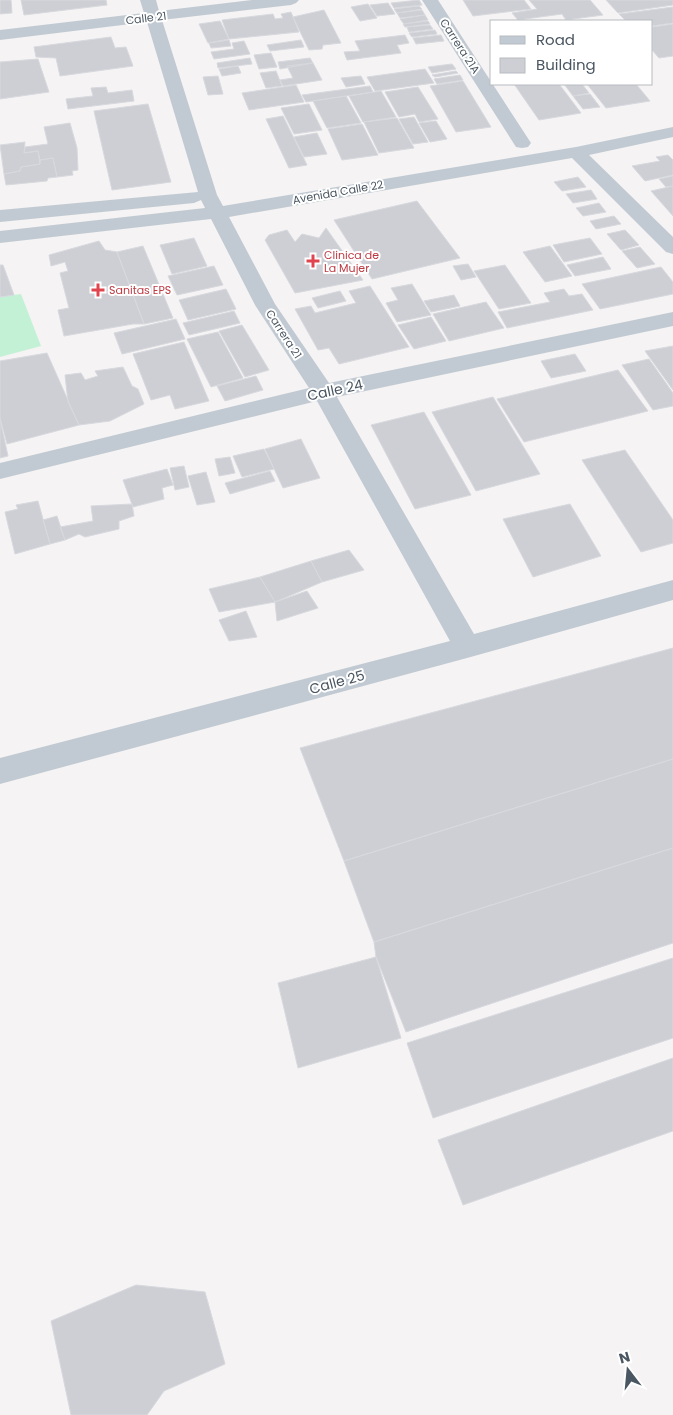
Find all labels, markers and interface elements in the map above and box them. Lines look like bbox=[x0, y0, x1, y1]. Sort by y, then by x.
street label: Calle 21 bbox=[125, 8, 167, 28]
street label: Carrera 21A bbox=[436, 15, 484, 77]
legend bbox=[490, 20, 653, 85]
text: Road bbox=[536, 29, 575, 50]
text: Building bbox=[536, 54, 596, 75]
street label: Avenida Calle 22 bbox=[291, 176, 385, 208]
place label: Clinica de La Mujer bbox=[324, 247, 379, 276]
marker: Clinica de La Mujer bbox=[306, 254, 320, 268]
place label: Sanitas EPS bbox=[109, 282, 171, 298]
marker: Sanitas EPS bbox=[91, 283, 105, 297]
street label: Carrera 21 bbox=[262, 306, 306, 362]
street label: Calle 24 bbox=[305, 374, 365, 406]
street label: Calle 25 bbox=[307, 665, 367, 699]
north arrow bbox=[603, 1345, 653, 1395]
text: N bbox=[617, 1346, 632, 1369]

